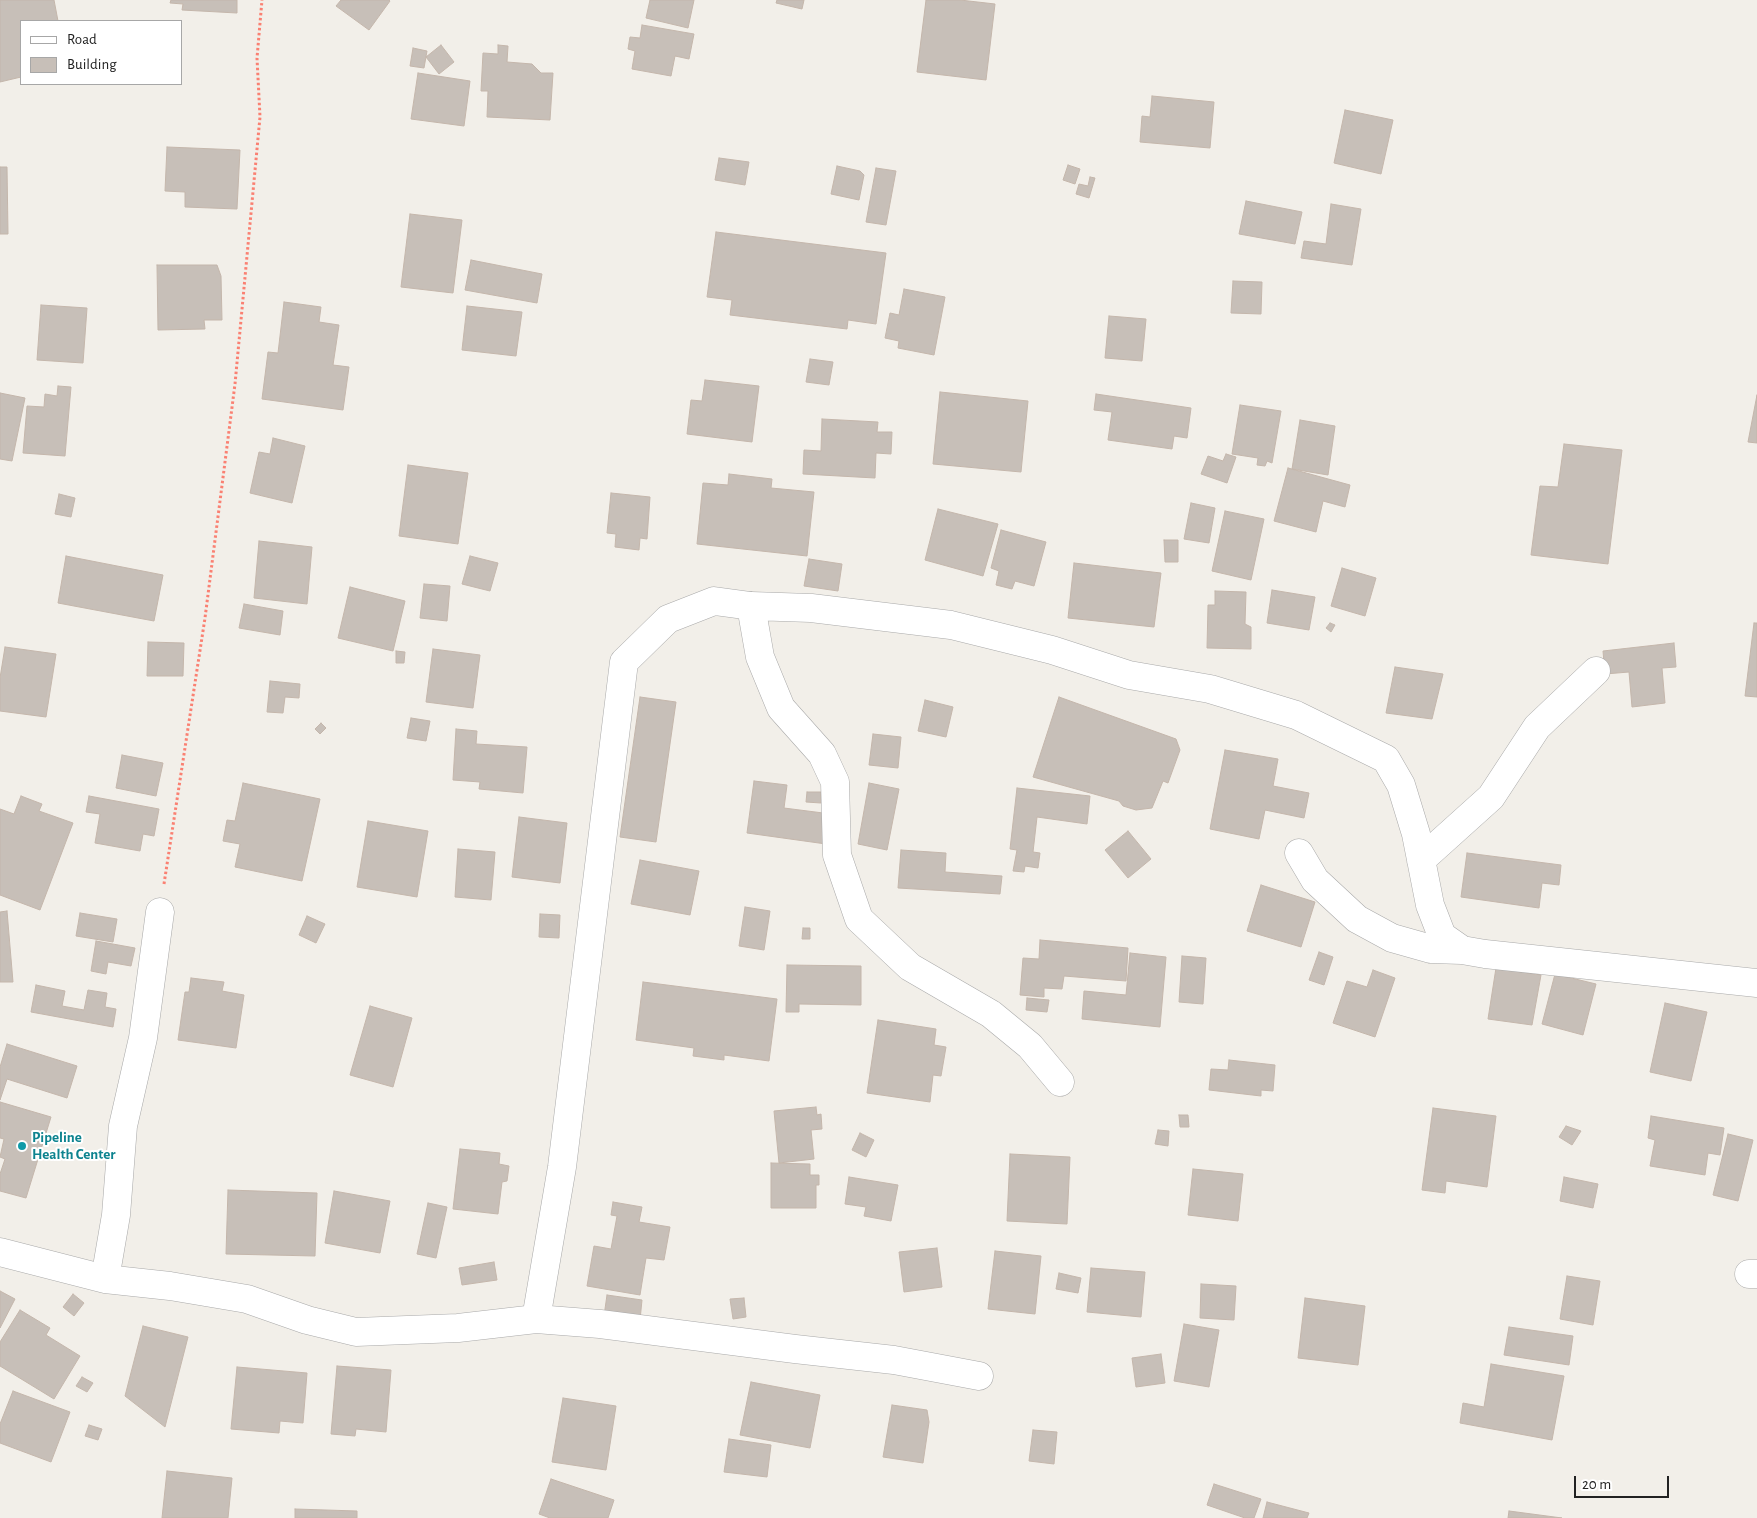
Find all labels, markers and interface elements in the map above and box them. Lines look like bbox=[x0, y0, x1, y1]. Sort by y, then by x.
legend bbox=[20, 20, 182, 85]
text: Road bbox=[67, 32, 97, 47]
text: Building bbox=[67, 57, 117, 72]
place label: Pipeline Health Center bbox=[32, 1128, 116, 1163]
marker: Pipeline Health Center bbox=[16, 1140, 28, 1152]
scale bar bbox=[1577, 1466, 1672, 1498]
text: 20 m bbox=[1582, 1477, 1611, 1492]

